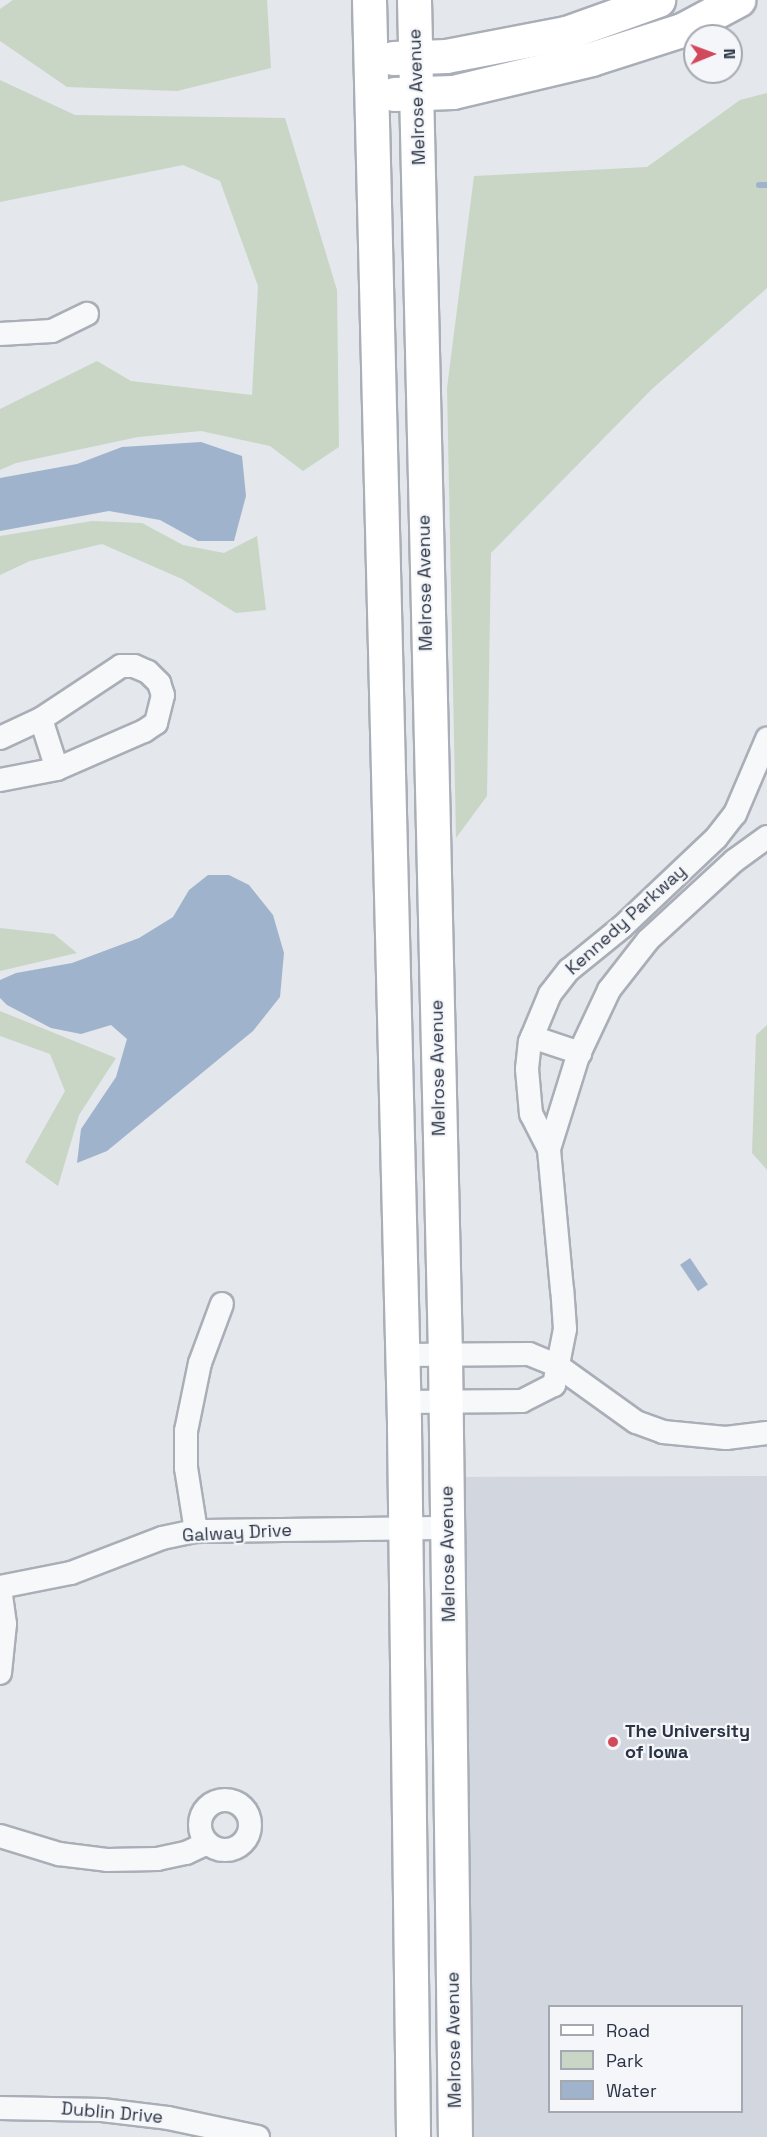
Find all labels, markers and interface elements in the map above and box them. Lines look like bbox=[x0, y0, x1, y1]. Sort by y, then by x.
north arrow bbox=[683, 24, 743, 84]
street label: Melrose Avenue bbox=[404, 28, 430, 166]
text: N bbox=[719, 48, 740, 59]
street label: Melrose Avenue bbox=[413, 515, 437, 651]
street label: Kennedy Parkway bbox=[562, 860, 690, 980]
street label: Melrose Avenue bbox=[426, 1000, 450, 1136]
street label: Melrose Avenue bbox=[436, 1486, 460, 1622]
street label: Galway Drive bbox=[182, 1519, 292, 1547]
place label: The University of Iowa bbox=[625, 1721, 750, 1764]
marker: The University of Iowa bbox=[606, 1735, 620, 1749]
street label: Melrose Avenue bbox=[442, 1972, 466, 2108]
legend bbox=[548, 2005, 743, 2113]
text: Road bbox=[606, 2019, 650, 2042]
text: Park bbox=[606, 2049, 643, 2072]
text: Water bbox=[606, 2079, 657, 2102]
street label: Dublin Drive bbox=[60, 2098, 164, 2128]

